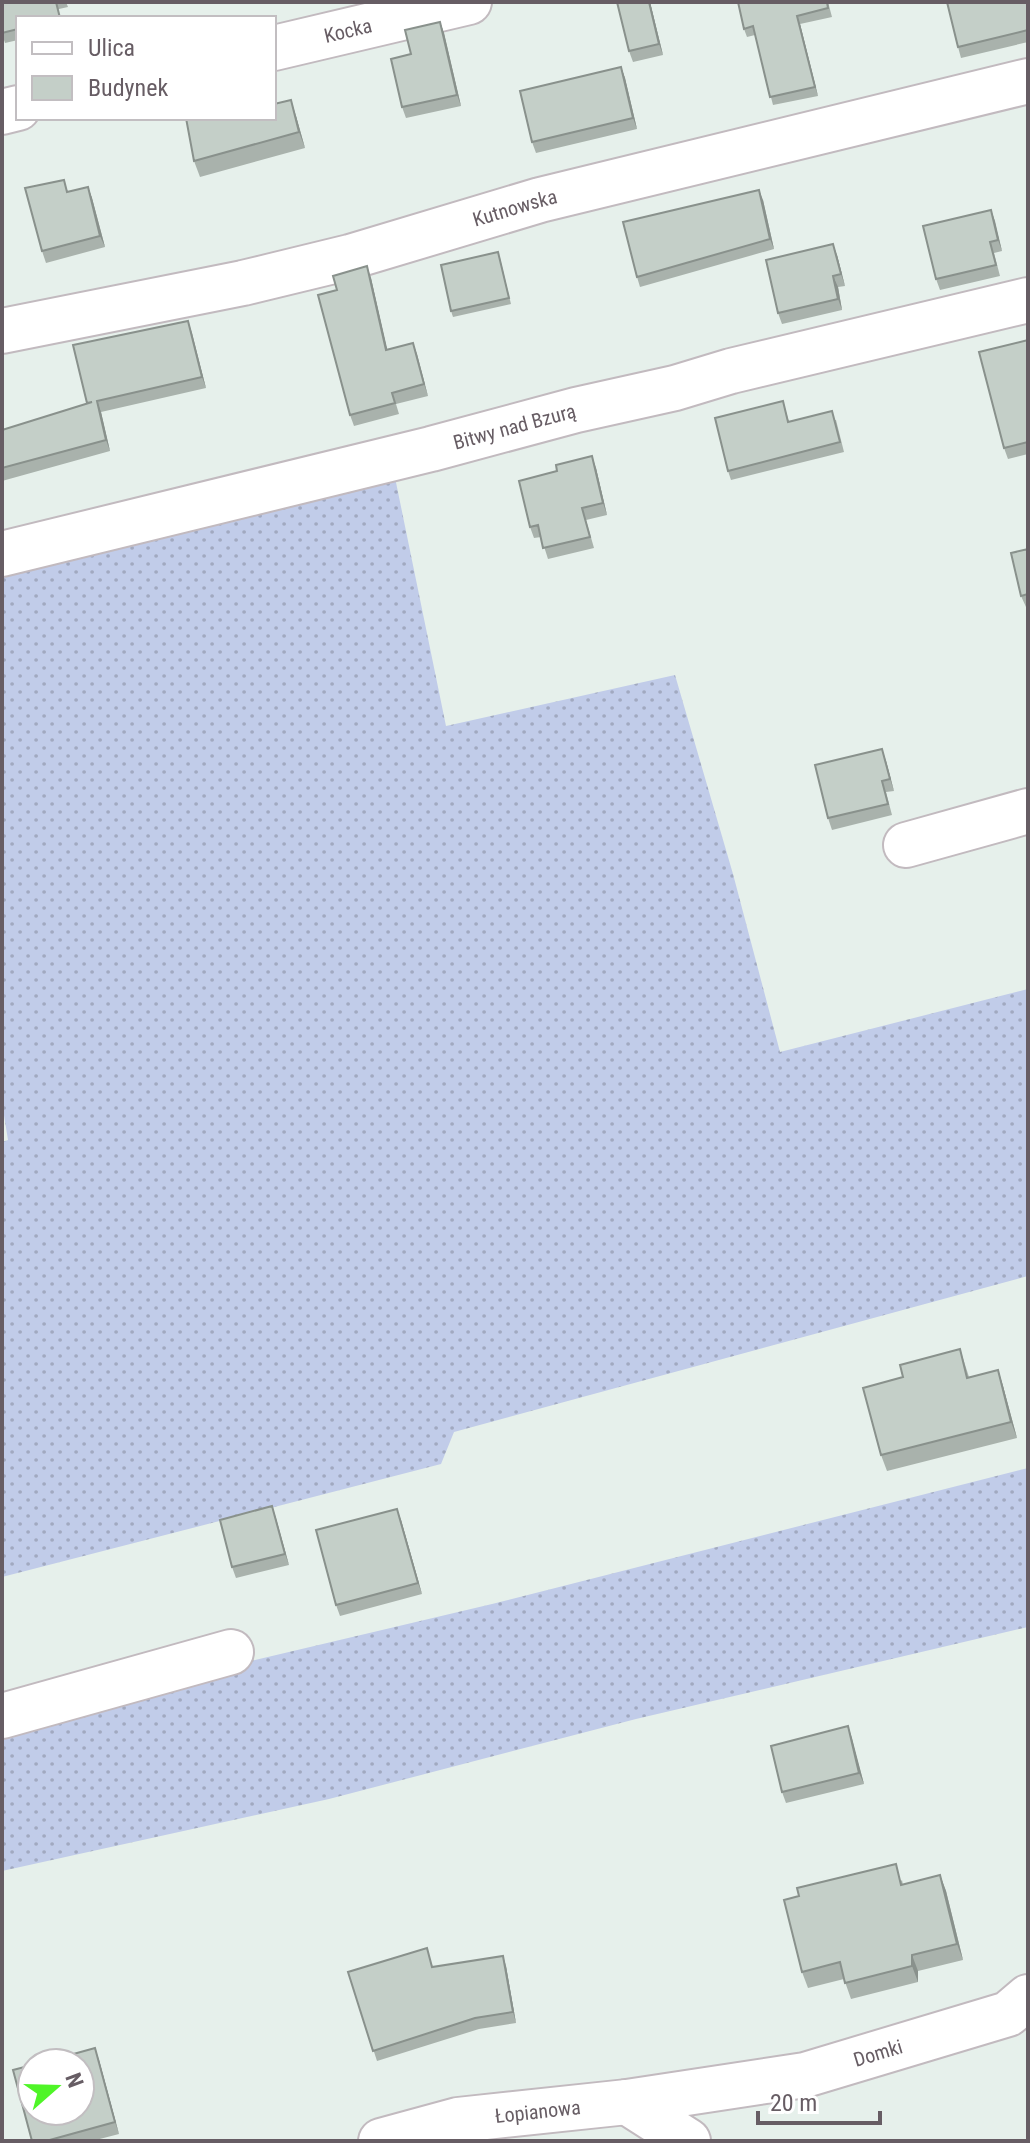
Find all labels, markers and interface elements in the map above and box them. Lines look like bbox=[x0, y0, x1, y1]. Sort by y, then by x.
street label: Kocka bbox=[322, 13, 374, 48]
legend bbox=[16, 16, 276, 120]
text: Ulica bbox=[88, 34, 135, 62]
text: Budynek bbox=[88, 74, 168, 102]
street label: Kutnowska bbox=[470, 184, 560, 231]
street label: Bitwy nad Bzurą bbox=[450, 399, 578, 455]
street label: Domki bbox=[851, 2034, 905, 2072]
north arrow bbox=[16, 2047, 96, 2127]
text: N bbox=[60, 2070, 88, 2091]
scale bar bbox=[758, 2075, 880, 2125]
text: 20 m bbox=[770, 2089, 817, 2117]
street label: Łopianowa bbox=[494, 2095, 582, 2128]

